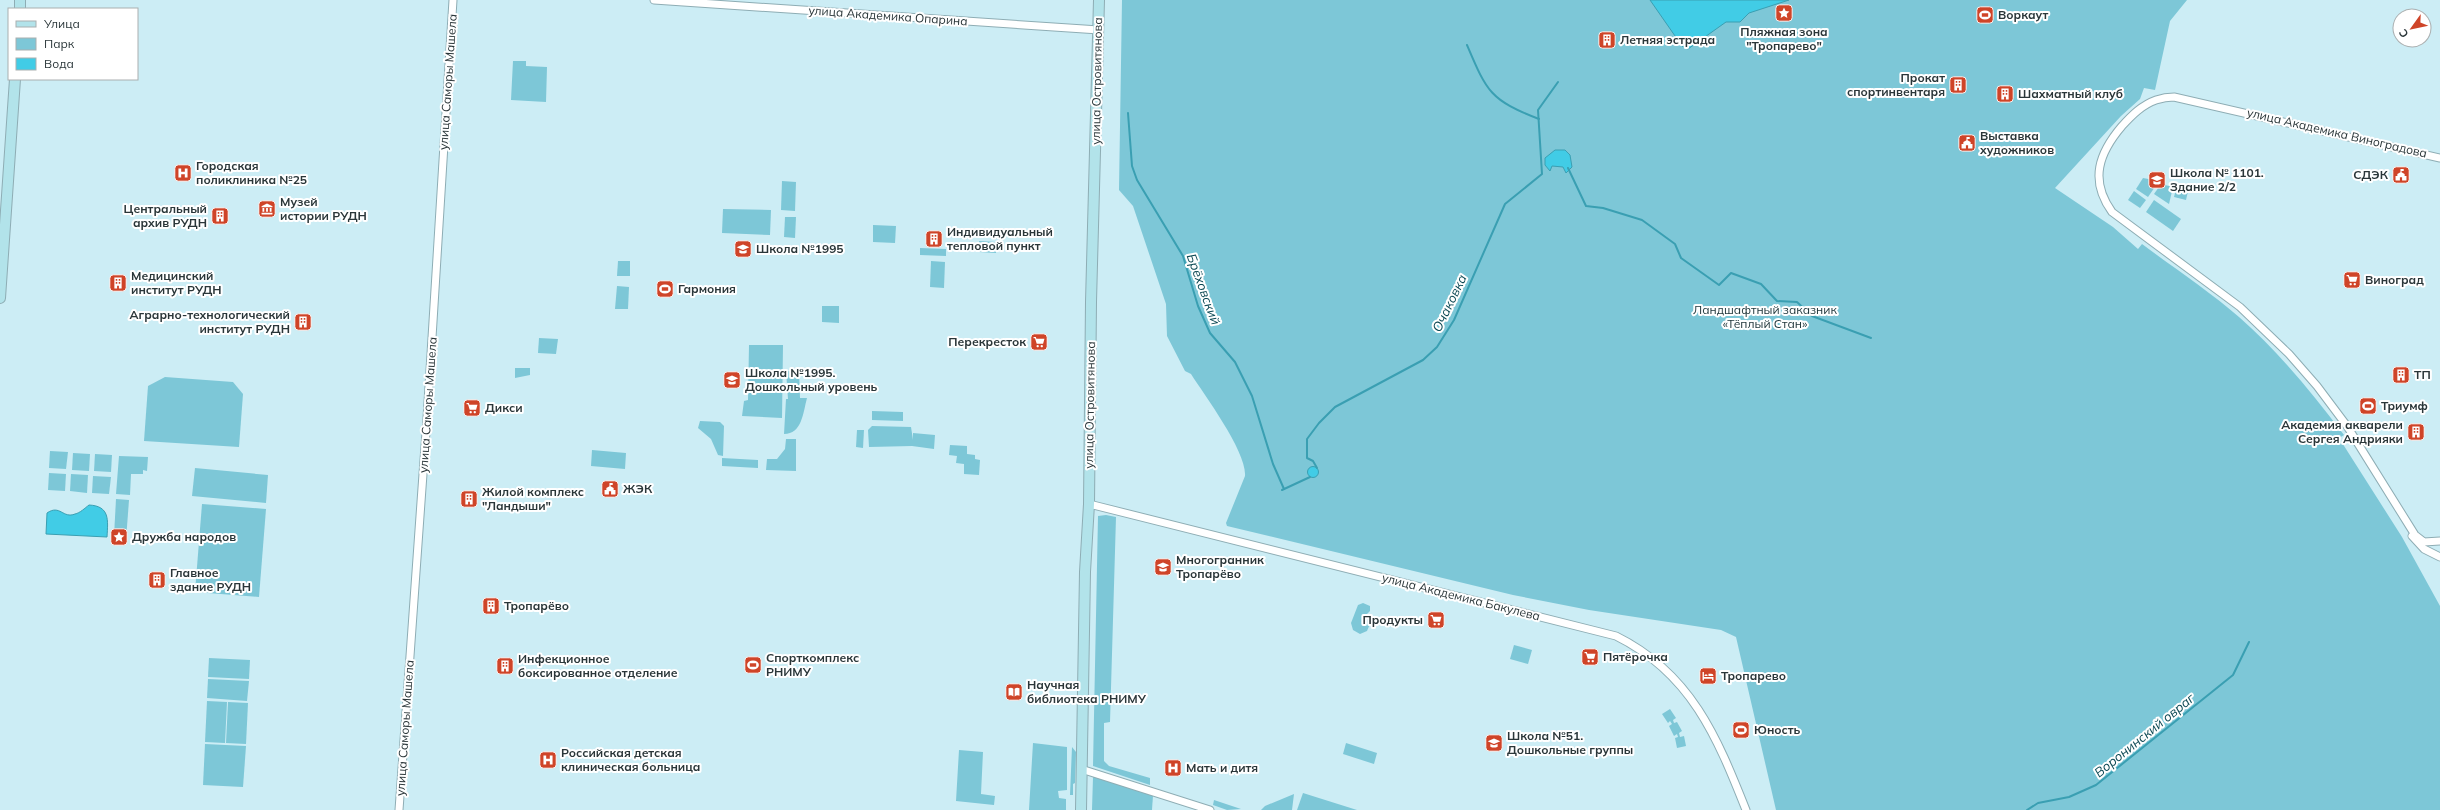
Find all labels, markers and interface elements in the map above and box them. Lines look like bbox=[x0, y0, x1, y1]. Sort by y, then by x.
street label: улица Академика Опарина bbox=[808, 2, 968, 29]
place icon: Пляжная зона "Тропарево" bbox=[1774, 3, 1794, 23]
sports icon: Воркаут bbox=[1975, 5, 1995, 25]
place label: Воркаут bbox=[1998, 7, 2048, 22]
legend bbox=[8, 8, 138, 80]
north arrow bbox=[2392, 8, 2432, 48]
street label: улица Саморы Машела bbox=[435, 13, 460, 151]
text: Улица bbox=[43, 16, 80, 31]
street label: улица Островитянова bbox=[1088, 17, 1105, 145]
place label: Пляжная зона "Тропарево" bbox=[1740, 24, 1828, 53]
text: С bbox=[2395, 26, 2412, 40]
building icon: Летняя эстрада bbox=[1597, 30, 1617, 50]
place label: Летняя эстрада bbox=[1620, 32, 1715, 47]
text: Парк bbox=[44, 36, 75, 51]
text: Вода bbox=[44, 56, 74, 71]
place label: Прокат спортинвентаря bbox=[1847, 70, 1945, 99]
building icon: Прокат спортинвентаря bbox=[1948, 75, 1968, 95]
building icon: Шахматный клуб bbox=[1995, 84, 2015, 104]
place label: Шахматный клуб bbox=[2018, 86, 2123, 101]
street label: улица Академика Виноградова bbox=[2246, 104, 2429, 161]
place label: Выставка художников bbox=[1979, 128, 2054, 157]
public building icon: Выставка художников bbox=[1957, 133, 1977, 153]
place label: Городская поликлиника №25 bbox=[196, 158, 307, 187]
hospital icon: Городская поликлиника №25 bbox=[173, 163, 193, 183]
place label: Школа № 1101. Здание 2/2 bbox=[2170, 165, 2264, 194]
public building icon: СДЭК bbox=[2391, 165, 2411, 185]
place label: СДЭК bbox=[2353, 167, 2389, 182]
school or university icon: Школа № 1101. Здание 2/2 bbox=[2147, 170, 2167, 190]
place label: Музей истории РУДН bbox=[280, 194, 367, 223]
museum icon: Музей истории РУДН bbox=[257, 199, 277, 219]
place label: Центральный архив РУДН bbox=[124, 201, 207, 230]
building icon: Центральный архив РУДН bbox=[210, 206, 230, 226]
place label: Индивидуальный тепловой пункт bbox=[947, 224, 1053, 253]
building icon: Индивидуальный тепловой пункт bbox=[924, 229, 944, 249]
school or university icon: Школа №1995 bbox=[733, 239, 753, 259]
place label: Школа №1995 bbox=[756, 241, 844, 256]
water label: Брёховский bbox=[1184, 251, 1224, 327]
place label: Медицинский институт РУДН bbox=[131, 268, 222, 297]
supermarket icon: Виноград bbox=[2342, 270, 2362, 290]
water label: Очаковка bbox=[1428, 272, 1470, 334]
place label: Виноград bbox=[2365, 272, 2424, 287]
building icon: Медицинский институт РУДН bbox=[108, 273, 128, 293]
sports icon: Гармония bbox=[655, 279, 675, 299]
place label: Гармония bbox=[678, 281, 736, 296]
park label: Ландшафтный заказник «Тёплый Стан» bbox=[1693, 302, 1837, 331]
place label: Аграрно-технологический институт РУДН bbox=[130, 307, 290, 336]
building icon: Аграрно-технологический институт РУДН bbox=[293, 312, 313, 332]
supermarket icon: Перекресток bbox=[1029, 332, 1049, 352]
place label: Перекресток bbox=[948, 334, 1026, 349]
street label: улица Саморы Машела bbox=[415, 336, 440, 474]
street label: улица Островитянова bbox=[1081, 341, 1098, 469]
place label: Школа №1995. Дошкольный уровень bbox=[745, 365, 878, 394]
building icon: ТП bbox=[2391, 365, 2411, 385]
place label: ТП bbox=[2414, 367, 2431, 382]
school or university icon: Школа №1995. Дошкольный уровень bbox=[722, 370, 742, 390]
sports icon: Триумф bbox=[2358, 396, 2378, 416]
supermarket icon: Дикси bbox=[462, 398, 482, 418]
place label: Триумф bbox=[2381, 398, 2428, 413]
place label: Дикси bbox=[485, 400, 523, 415]
place label: Академия акварели Сергея Андрияки bbox=[2281, 417, 2403, 446]
building icon: Академия акварели Сергея Андрияки bbox=[2406, 422, 2426, 442]
public building icon: ЖЭК bbox=[600, 479, 620, 499]
place label: ЖЭК bbox=[623, 481, 653, 496]
place label: Жилой комплекс "Ландыши" bbox=[482, 484, 584, 513]
building icon: Жилой комплекс "Ландыши" bbox=[459, 489, 479, 509]
place icon: Дружба народов bbox=[109, 527, 129, 547]
place label: Дружба народов bbox=[132, 529, 236, 544]
place label: Многогранник Тропарёво bbox=[1176, 552, 1264, 581]
school or university icon: Многогранник Тропарёво bbox=[1153, 557, 1173, 577]
place label: Главное здание РУДН bbox=[170, 565, 251, 594]
building icon: Главное здание РУДН bbox=[147, 570, 167, 590]
street label: улица Академика Бакулева bbox=[1380, 570, 1542, 623]
building icon: Тропарёво bbox=[481, 596, 501, 616]
place label: Тропарёво bbox=[504, 598, 569, 613]
supermarket icon: Продукты bbox=[1426, 610, 1446, 630]
place label: Продукты bbox=[1362, 612, 1423, 627]
supermarket icon: Пятёрочка bbox=[1580, 647, 1600, 667]
place label: Пятёрочка bbox=[1603, 649, 1668, 664]
place label: Спорткомплекс РНИМУ bbox=[766, 650, 859, 679]
place label: Инфекционное боксированное отделение bbox=[518, 651, 678, 680]
sports icon: Спорткомплекс РНИМУ bbox=[743, 655, 763, 675]
building icon: Инфекционное боксированное отделение bbox=[495, 656, 515, 676]
street label: улица Саморы Машела bbox=[392, 659, 417, 797]
hotel icon: Тропарево bbox=[1698, 666, 1718, 686]
place label: Тропарево bbox=[1721, 668, 1786, 683]
place label: Научная библиотека РНИМУ bbox=[1027, 677, 1147, 706]
library icon: Научная библиотека РНИМУ bbox=[1004, 682, 1024, 702]
water label: Воронинский овраг bbox=[2091, 689, 2198, 780]
sports icon: Юность bbox=[1731, 720, 1751, 740]
place label: Юность bbox=[1754, 722, 1801, 737]
place label: Школа №51. Дошкольные группы bbox=[1507, 728, 1633, 757]
school or university icon: Школа №51. Дошкольные группы bbox=[1484, 733, 1504, 753]
place label: Российская детская клиническая больница bbox=[561, 745, 700, 774]
hospital icon: Российская детская клиническая больница bbox=[538, 750, 558, 770]
hospital icon: Мать и дитя bbox=[1163, 758, 1183, 778]
place label: Мать и дитя bbox=[1186, 760, 1258, 775]

